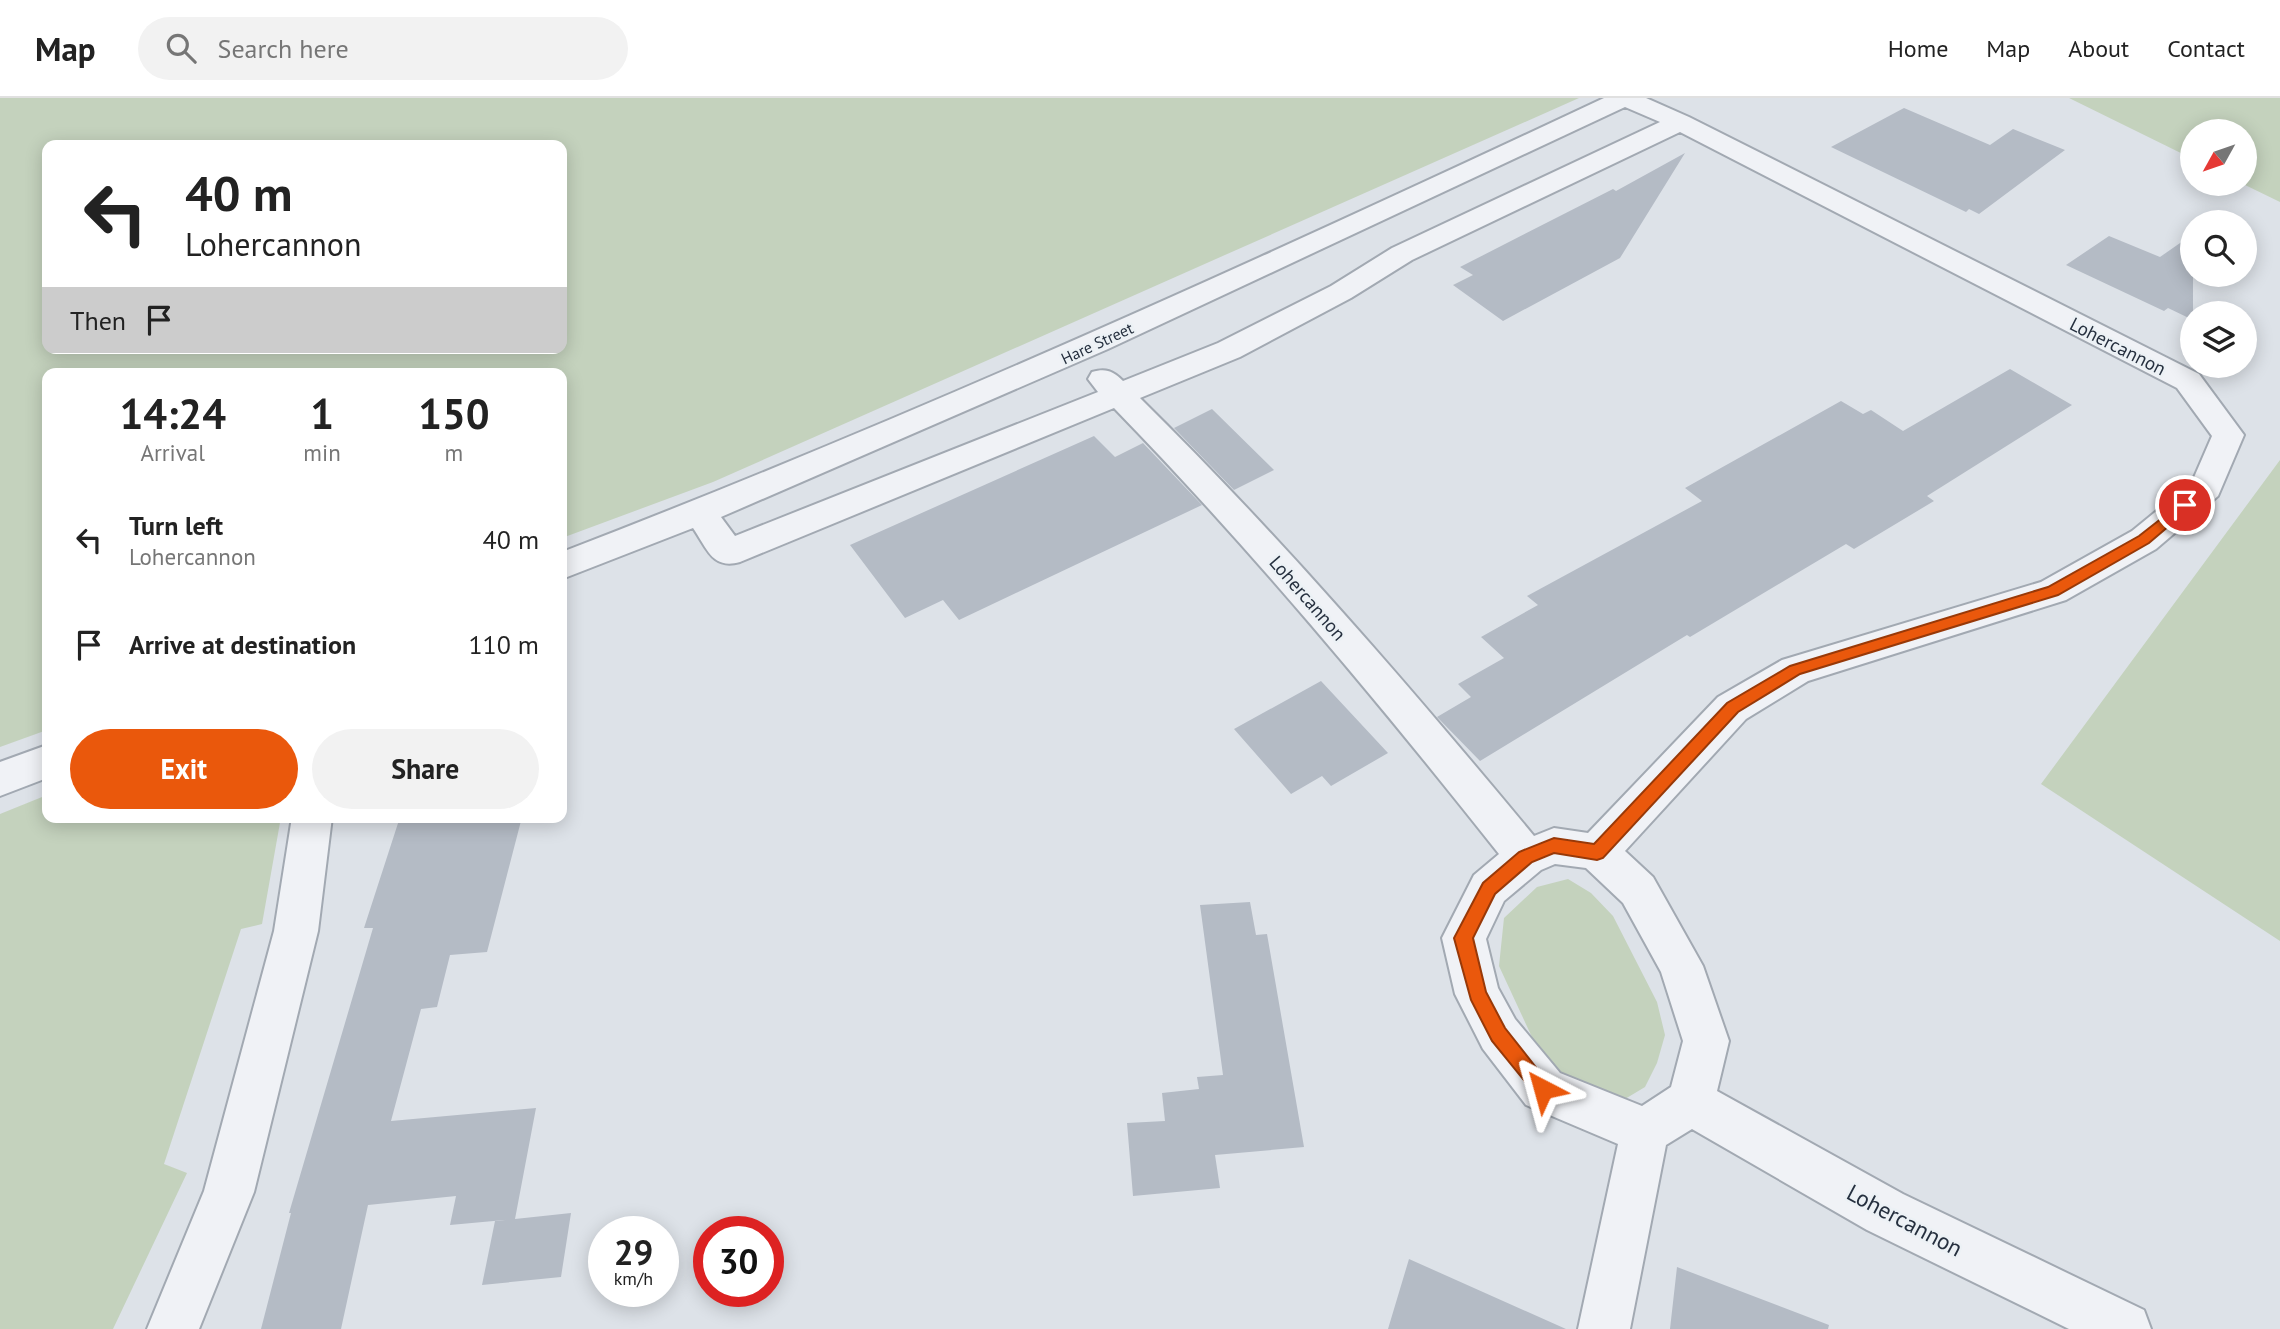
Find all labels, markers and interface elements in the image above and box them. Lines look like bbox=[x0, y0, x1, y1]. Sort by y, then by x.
search box bbox=[138, 17, 628, 80]
text: Map bbox=[35, 27, 96, 70]
icon: search bbox=[162, 29, 200, 67]
text: Search here bbox=[218, 32, 349, 65]
text: Home bbox=[1888, 33, 1948, 64]
text: Map bbox=[1986, 33, 2030, 64]
text: About bbox=[2068, 33, 2129, 64]
text: Contact bbox=[2167, 33, 2245, 64]
north arrow bbox=[2180, 119, 2258, 196]
map controls bbox=[2180, 119, 2257, 378]
text: 40 m bbox=[185, 161, 292, 225]
icon: left bbox=[70, 168, 161, 259]
button: search bbox=[2180, 210, 2257, 287]
text: Lohercannon bbox=[185, 223, 361, 265]
icon: arrive bbox=[140, 301, 178, 339]
button: layers bbox=[2180, 301, 2257, 378]
text: Then bbox=[70, 304, 126, 337]
street label: Lohercannon bbox=[2066, 312, 2170, 380]
street label: Hare Street bbox=[1058, 317, 1137, 368]
text: 14:24 bbox=[119, 386, 226, 441]
text: 1 bbox=[310, 386, 334, 441]
text: 150 bbox=[418, 386, 490, 441]
text: Arrival bbox=[140, 438, 205, 467]
text: min bbox=[303, 438, 341, 467]
text: m bbox=[445, 438, 463, 467]
pin bbox=[2155, 475, 2215, 535]
icon: arrive bbox=[2166, 486, 2204, 524]
text: Turn left bbox=[129, 509, 223, 542]
icon: left bbox=[70, 521, 108, 559]
text: 40 m bbox=[483, 523, 539, 556]
text: Lohercannon bbox=[129, 542, 256, 571]
street label: Lohercannon bbox=[1265, 551, 1351, 645]
icon: arrive bbox=[70, 626, 108, 664]
text: Arrive at destination bbox=[129, 628, 356, 661]
text: 110 m bbox=[468, 628, 539, 661]
button: Exit bbox=[70, 729, 298, 809]
button: Share bbox=[312, 729, 539, 809]
position arrow bbox=[1506, 1052, 1580, 1126]
street label: Lohercannon bbox=[1842, 1177, 1968, 1263]
speed limit sign: 30 bbox=[693, 1216, 784, 1307]
text: 29 bbox=[614, 1229, 653, 1275]
text: km/h bbox=[614, 1267, 653, 1290]

